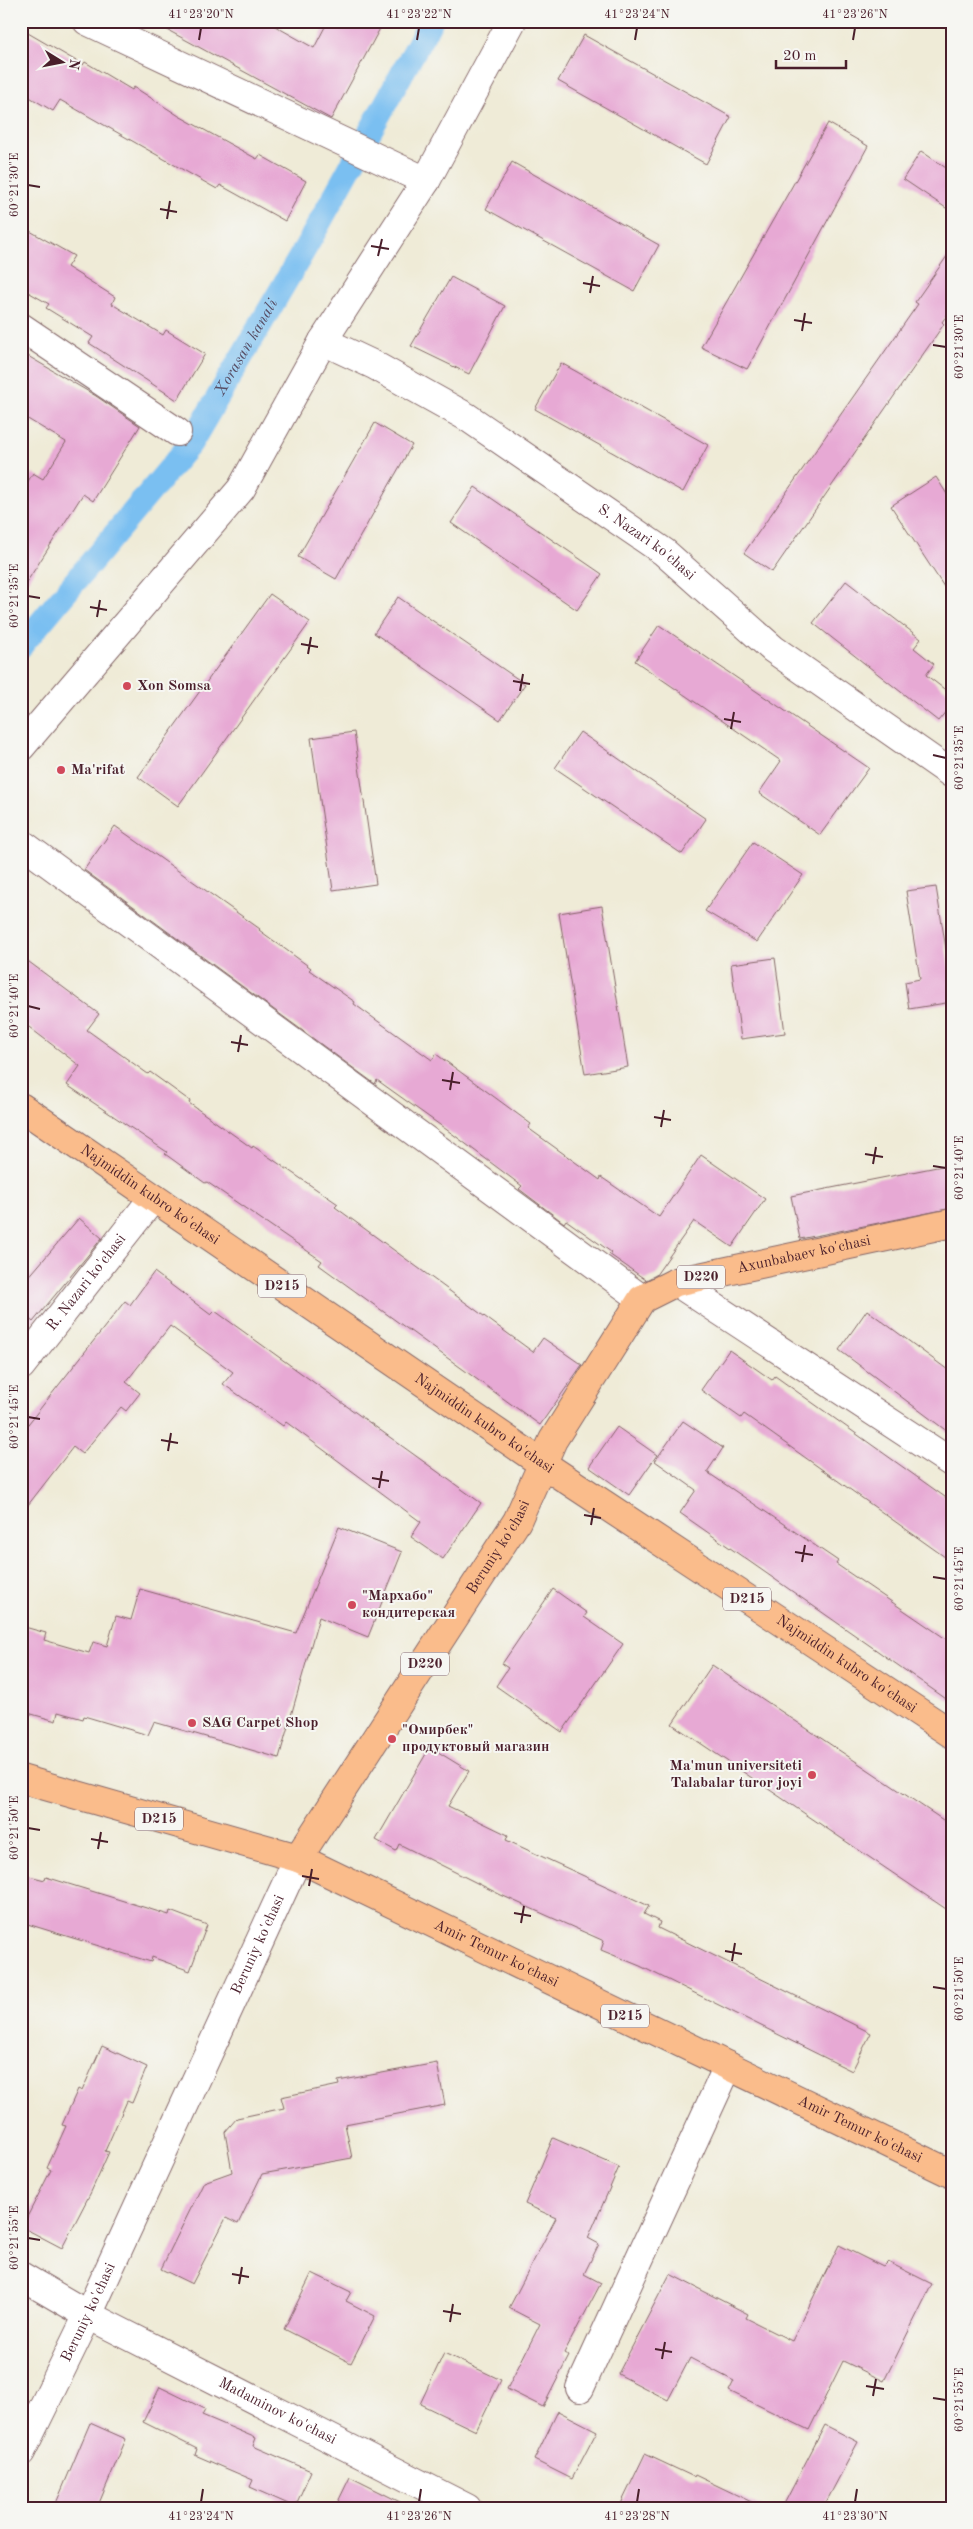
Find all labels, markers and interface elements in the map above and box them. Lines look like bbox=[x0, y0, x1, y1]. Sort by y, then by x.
text: 41°23'20"N bbox=[168, 9, 234, 21]
text: 41°23'22"N bbox=[386, 9, 452, 21]
text: 41°23'24"N bbox=[604, 9, 670, 21]
text: 41°23'26"N bbox=[822, 9, 888, 21]
north arrow bbox=[38, 38, 88, 88]
scale bar bbox=[776, 38, 846, 70]
text: 20 m bbox=[783, 49, 817, 64]
text: N bbox=[66, 58, 82, 71]
text: 60°21'30"E bbox=[9, 153, 21, 217]
water label: Xorasan kanali bbox=[212, 296, 282, 399]
text: 60°21'30"E bbox=[954, 315, 966, 379]
street label: S. Nazari ko'chasi bbox=[595, 502, 698, 583]
text: 60°21'35"E bbox=[8, 564, 21, 628]
place label: Xon Somsa bbox=[137, 679, 211, 694]
marker: Xon Somsa bbox=[121, 680, 133, 692]
text: 60°21'35"E bbox=[953, 726, 966, 790]
place label: Ma'rifat bbox=[71, 763, 125, 778]
marker: Ma'rifat bbox=[55, 764, 67, 776]
text: 60°21'40"E bbox=[9, 974, 21, 1038]
text: 60°21'40"E bbox=[954, 1136, 966, 1200]
street label: Najmiddin kubro ko'chasi bbox=[78, 1142, 222, 1248]
street label: R. Nazari ko'chasi bbox=[44, 1232, 129, 1334]
street label: Axunbabaev ko'chasi bbox=[736, 1233, 872, 1276]
road number: D220 bbox=[677, 1266, 725, 1288]
road number: D215 bbox=[258, 1274, 306, 1298]
street label: Najmiddin kubro ko'chasi bbox=[412, 1371, 556, 1476]
text: 60°21'45"E bbox=[8, 1385, 21, 1449]
street label: Beruniy ko'chasi bbox=[464, 1498, 533, 1597]
text: 60°21'45"E bbox=[953, 1547, 966, 1611]
road number: D215 bbox=[723, 1588, 771, 1610]
place label: "Мархабо" кондитерская bbox=[362, 1589, 455, 1621]
marker: "Мархабо" кондитерская bbox=[346, 1599, 358, 1611]
street label: Najmiddin kubro ko'chasi bbox=[774, 1613, 919, 1716]
road number: D220 bbox=[401, 1652, 449, 1676]
place label: SAG Carpet Shop bbox=[202, 1716, 318, 1731]
marker: SAG Carpet Shop bbox=[186, 1717, 198, 1729]
place label: "Омирбек" продуктовый магазин bbox=[402, 1723, 550, 1755]
marker: "Омирбек" продуктовый магазин bbox=[386, 1733, 398, 1745]
place label: Ma'mun universiteti Talabalar turor joyi bbox=[670, 1759, 802, 1791]
marker: Ma'mun universiteti Talabalar turor joyi bbox=[806, 1769, 818, 1781]
text: 60°21'50"E bbox=[8, 1796, 21, 1860]
road number: D215 bbox=[135, 1808, 183, 1830]
street label: Beruniy ko'chasi bbox=[229, 1893, 287, 1997]
street label: Amir Temur ko'chasi bbox=[431, 1917, 561, 1990]
text: 60°21'50"E bbox=[953, 1957, 966, 2021]
road number: D215 bbox=[601, 2004, 649, 2028]
street label: Amir Temur ko'chasi bbox=[795, 2093, 924, 2166]
text: 60°21'55"E bbox=[8, 2206, 21, 2270]
street label: Beruniy ko'chasi bbox=[59, 2261, 118, 2364]
text: 60°21'55"E bbox=[953, 2368, 966, 2432]
street label: Madaminov ko'chasi bbox=[216, 2375, 339, 2448]
text: 41°23'24"N bbox=[168, 2511, 234, 2523]
text: 41°23'26"N bbox=[386, 2511, 452, 2523]
text: 41°23'28"N bbox=[604, 2511, 670, 2523]
text: 41°23'30"N bbox=[822, 2511, 888, 2523]

